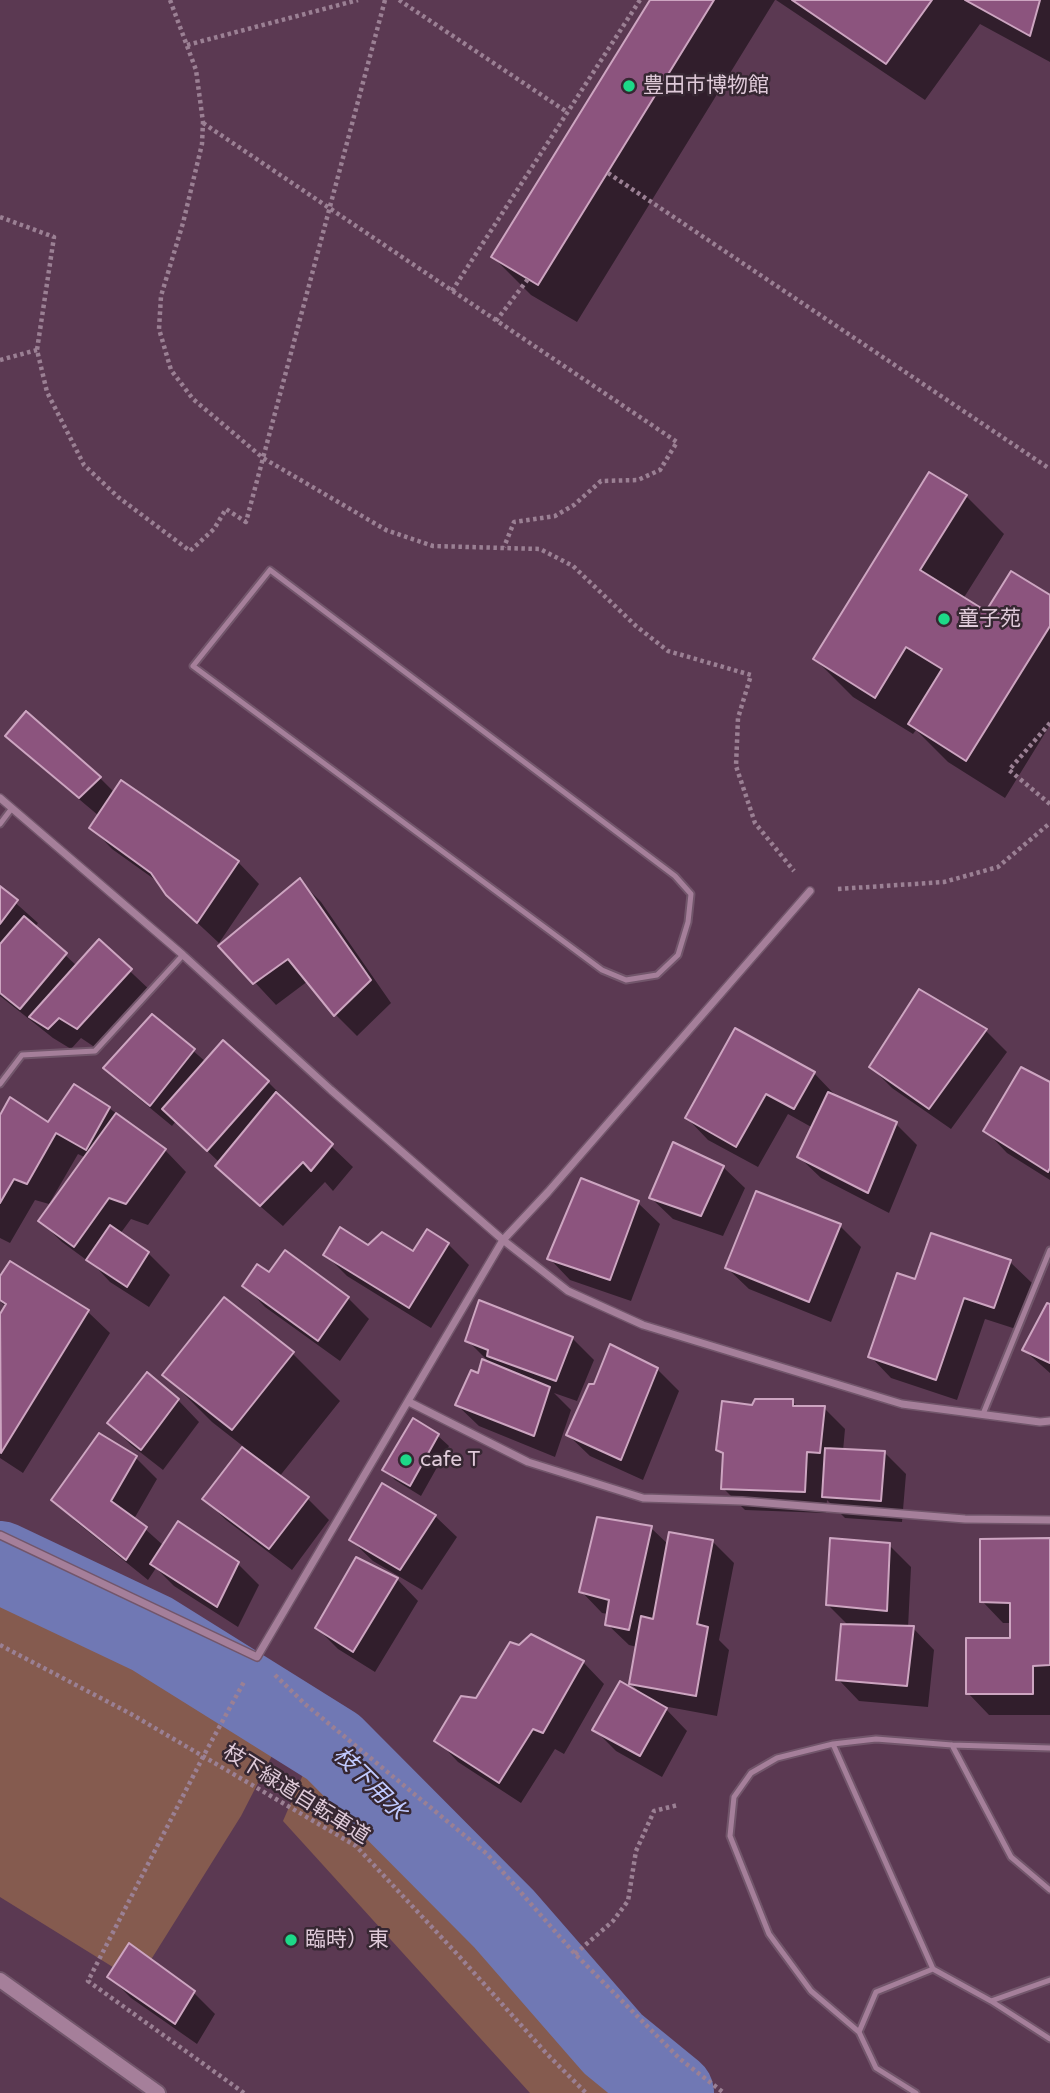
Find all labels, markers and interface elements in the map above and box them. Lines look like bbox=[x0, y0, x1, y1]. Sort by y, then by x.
place label: 豊田市博物館 bbox=[643, 73, 769, 99]
marker: 豊田市博物館 bbox=[621, 78, 637, 94]
place label: 童子苑 bbox=[958, 606, 1021, 632]
marker: 童子苑 bbox=[936, 611, 952, 627]
place label: cafe T bbox=[420, 1447, 480, 1473]
marker: cafe T bbox=[398, 1452, 414, 1468]
street label: 枝下緑道自転車道 bbox=[218, 1740, 374, 1850]
water label: 枝下用水 bbox=[327, 1742, 411, 1826]
place label: 臨時）東 bbox=[305, 1927, 389, 1953]
marker: 臨時）東 bbox=[283, 1932, 299, 1948]

